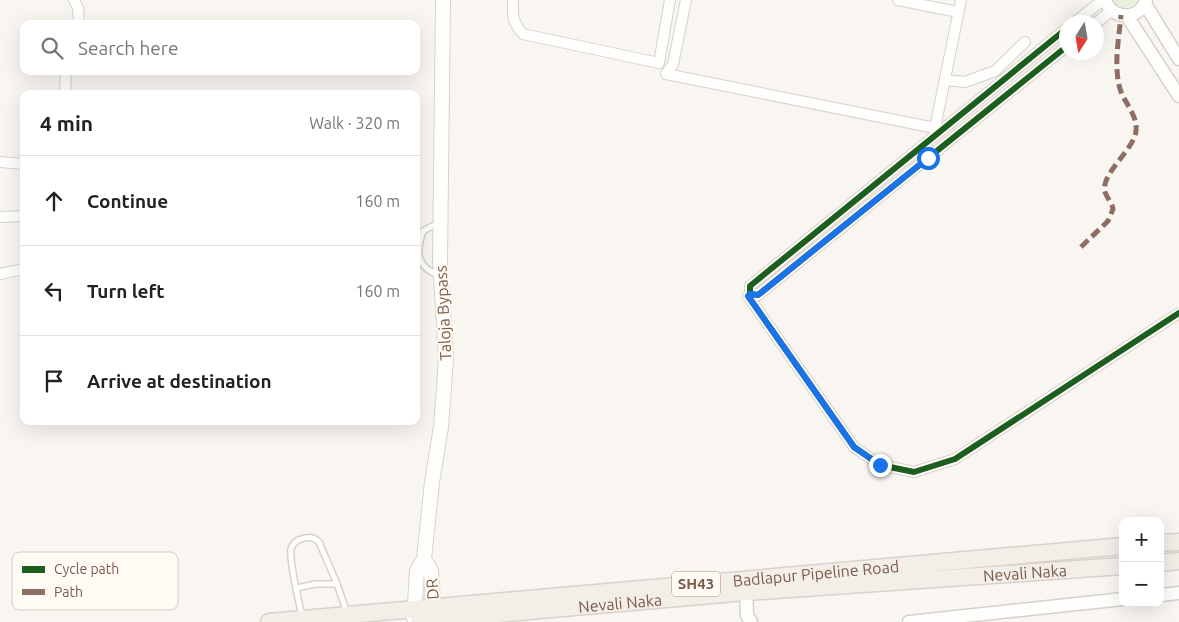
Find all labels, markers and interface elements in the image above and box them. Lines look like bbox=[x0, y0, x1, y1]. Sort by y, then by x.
north arrow bbox=[1059, 15, 1104, 60]
search box bbox=[20, 20, 420, 75]
icon: search bbox=[38, 34, 66, 62]
text: Search here bbox=[78, 37, 178, 59]
text: 4 min bbox=[40, 111, 93, 135]
text: Walk · 320 m bbox=[309, 114, 400, 132]
route start bbox=[917, 147, 940, 170]
icon: ahead bbox=[40, 187, 68, 215]
text: Continue bbox=[87, 190, 168, 212]
text: 160 m bbox=[355, 192, 400, 210]
street label: Taloja Bypass bbox=[432, 265, 454, 361]
icon: left bbox=[40, 277, 68, 305]
text: Turn left bbox=[87, 280, 165, 302]
text: 160 m bbox=[355, 282, 400, 300]
icon: arrive bbox=[40, 367, 68, 395]
text: Arrive at destination bbox=[87, 370, 272, 392]
route end bbox=[869, 454, 892, 477]
map controls bbox=[1119, 517, 1164, 607]
button: + bbox=[1119, 517, 1164, 562]
legend bbox=[12, 552, 178, 610]
street label: Badlapur Pipeline Road bbox=[732, 557, 900, 590]
text: Cycle path bbox=[54, 561, 119, 577]
street label: Nevali Naka bbox=[982, 561, 1068, 585]
button: − bbox=[1119, 562, 1164, 607]
road number: SH43 bbox=[672, 572, 720, 596]
street label: DR bbox=[422, 578, 442, 600]
text: Path bbox=[54, 584, 83, 600]
street label: Nevali Naka bbox=[577, 590, 663, 616]

